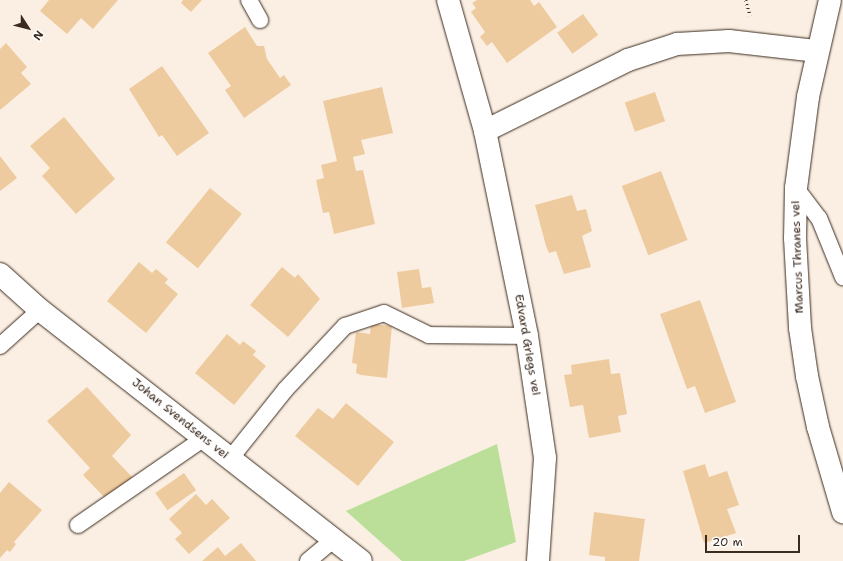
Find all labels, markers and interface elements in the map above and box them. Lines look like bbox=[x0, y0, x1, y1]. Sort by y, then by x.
north arrow bbox=[8, 8, 48, 48]
text: N bbox=[29, 27, 47, 43]
street label: Marcus Thranes vei bbox=[789, 200, 807, 314]
street label: Edvard Griegs vei bbox=[511, 293, 543, 397]
street label: Johan Svendsens vei bbox=[129, 375, 231, 463]
scale bar bbox=[707, 527, 802, 553]
text: 20 m bbox=[712, 534, 743, 550]

